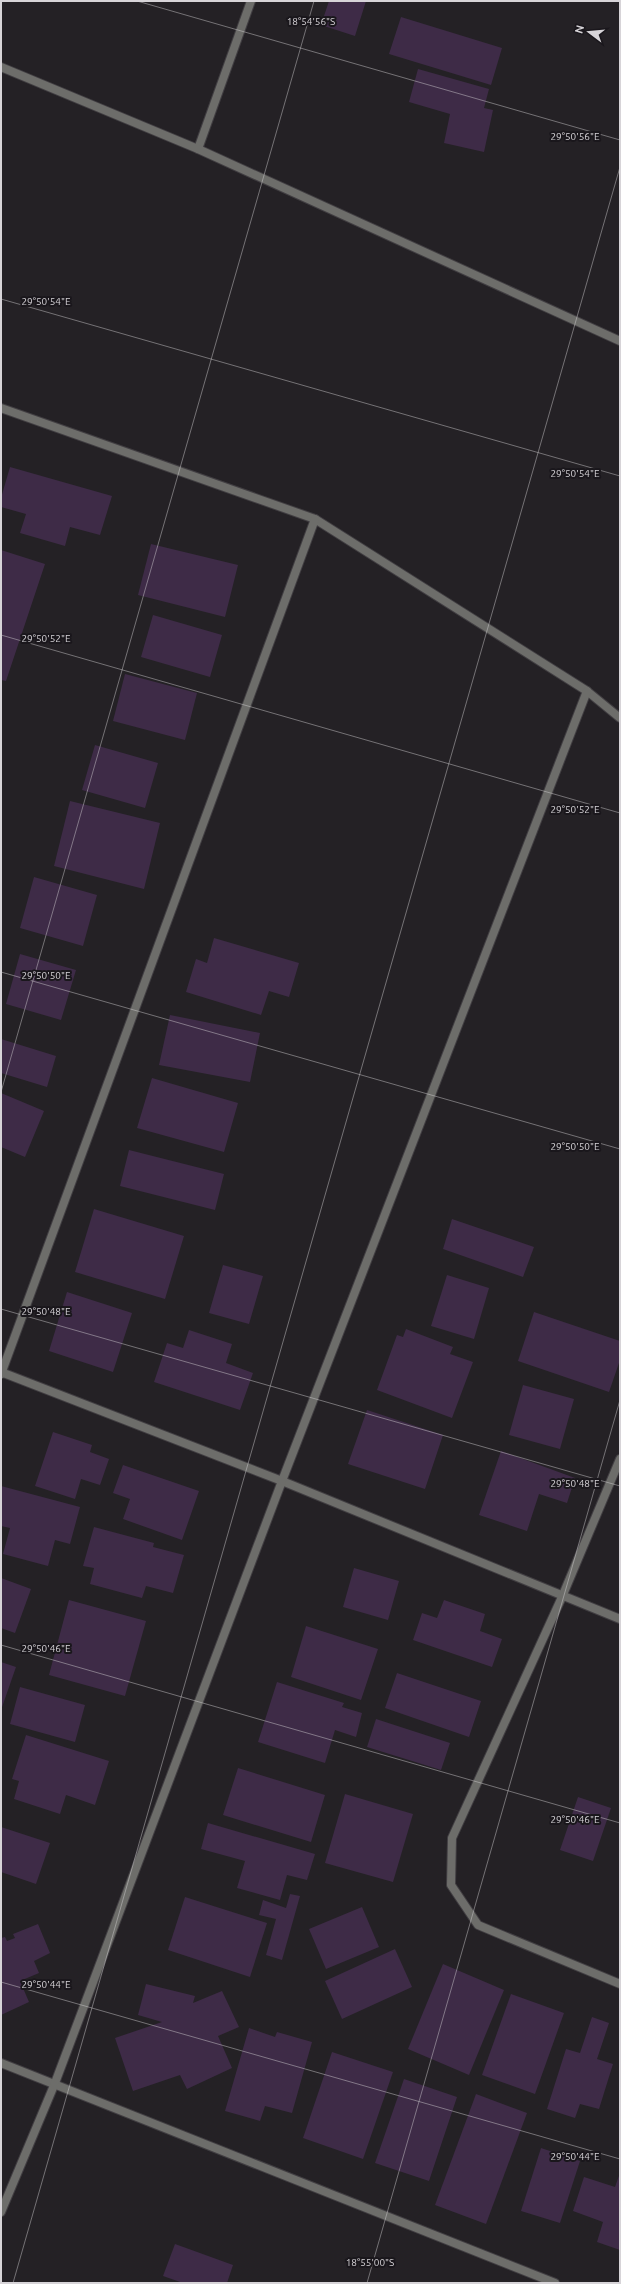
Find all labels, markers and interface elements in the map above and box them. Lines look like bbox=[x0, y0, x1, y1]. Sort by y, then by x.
north arrow bbox=[569, 12, 609, 52]
text: 18°54'56"S bbox=[287, 16, 335, 27]
text: N bbox=[572, 24, 586, 35]
text: 29°50'56"E bbox=[550, 131, 600, 142]
text: 29°50'54"E bbox=[21, 296, 71, 307]
text: 29°50'54"E bbox=[550, 468, 600, 479]
text: 29°50'52"E bbox=[21, 633, 71, 644]
text: 29°50'52"E bbox=[550, 804, 600, 815]
text: 29°50'50"E bbox=[21, 970, 71, 981]
text: 29°50'50"E bbox=[550, 1141, 600, 1152]
text: 29°50'48"E bbox=[21, 1306, 71, 1317]
text: 29°50'48"E bbox=[550, 1478, 600, 1489]
text: 29°50'46"E bbox=[21, 1643, 71, 1654]
text: 29°50'46"E bbox=[550, 1814, 600, 1825]
text: 29°50'44"E bbox=[21, 1979, 71, 1990]
text: 29°50'44"E bbox=[550, 2151, 600, 2162]
text: 18°55'00"S bbox=[346, 2257, 394, 2268]

